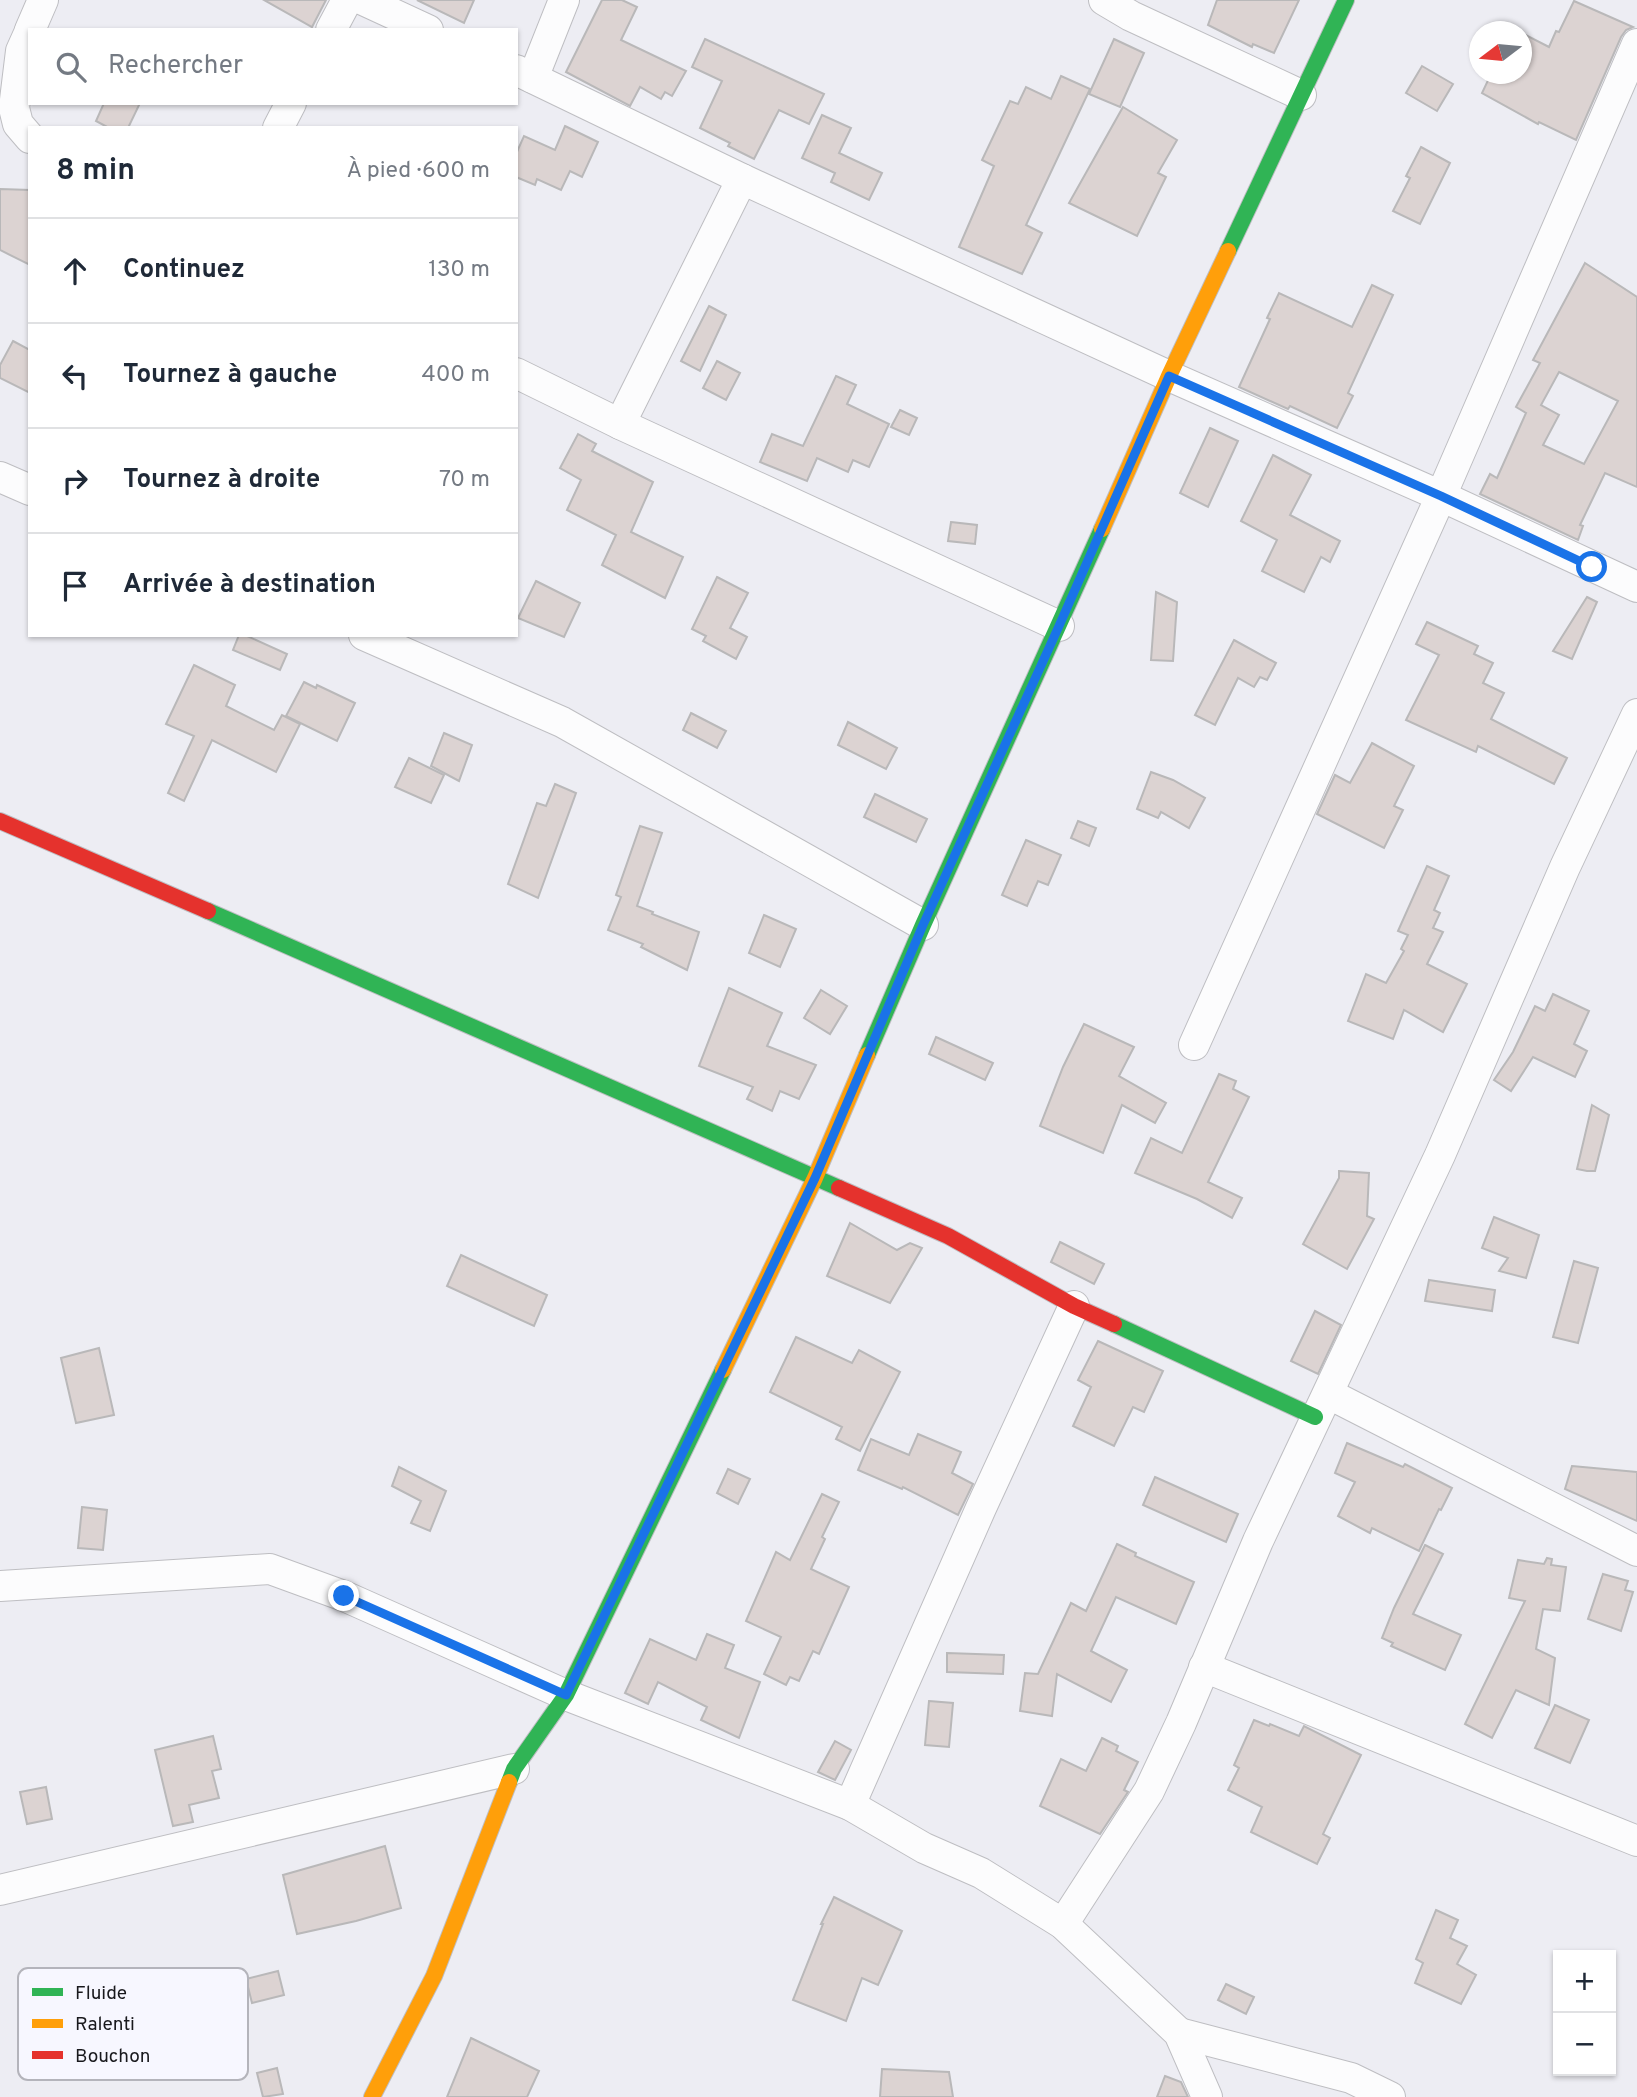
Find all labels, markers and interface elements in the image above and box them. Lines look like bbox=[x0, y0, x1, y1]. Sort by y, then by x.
north arrow bbox=[1469, 21, 1532, 84]
search box bbox=[28, 28, 518, 105]
icon: search bbox=[52, 48, 90, 86]
text: Rechercher bbox=[108, 50, 243, 83]
text: 8 min bbox=[56, 153, 135, 190]
text: À pied · 600 m bbox=[347, 157, 490, 186]
icon: ahead bbox=[56, 252, 94, 290]
text: Continuez bbox=[123, 254, 245, 287]
text: 130 m bbox=[428, 256, 490, 285]
icon: left bbox=[56, 357, 94, 395]
text: Tournez à gauche bbox=[123, 359, 337, 392]
text: 400 m bbox=[421, 361, 490, 390]
icon: right bbox=[56, 462, 94, 500]
text: Tournez à droite bbox=[123, 464, 320, 497]
text: 70 m bbox=[439, 466, 490, 495]
route start bbox=[1576, 551, 1607, 582]
icon: arrive bbox=[56, 567, 94, 605]
text: Arrivée à destination bbox=[123, 569, 376, 602]
route end bbox=[328, 1580, 359, 1611]
map controls bbox=[1553, 1950, 1616, 2076]
button: + bbox=[1553, 1950, 1616, 2013]
legend bbox=[18, 1968, 248, 2080]
text: Fluide bbox=[75, 1982, 127, 2006]
text: Ralenti bbox=[75, 2013, 135, 2037]
button: − bbox=[1553, 2013, 1616, 2076]
text: Bouchon bbox=[75, 2045, 151, 2069]

